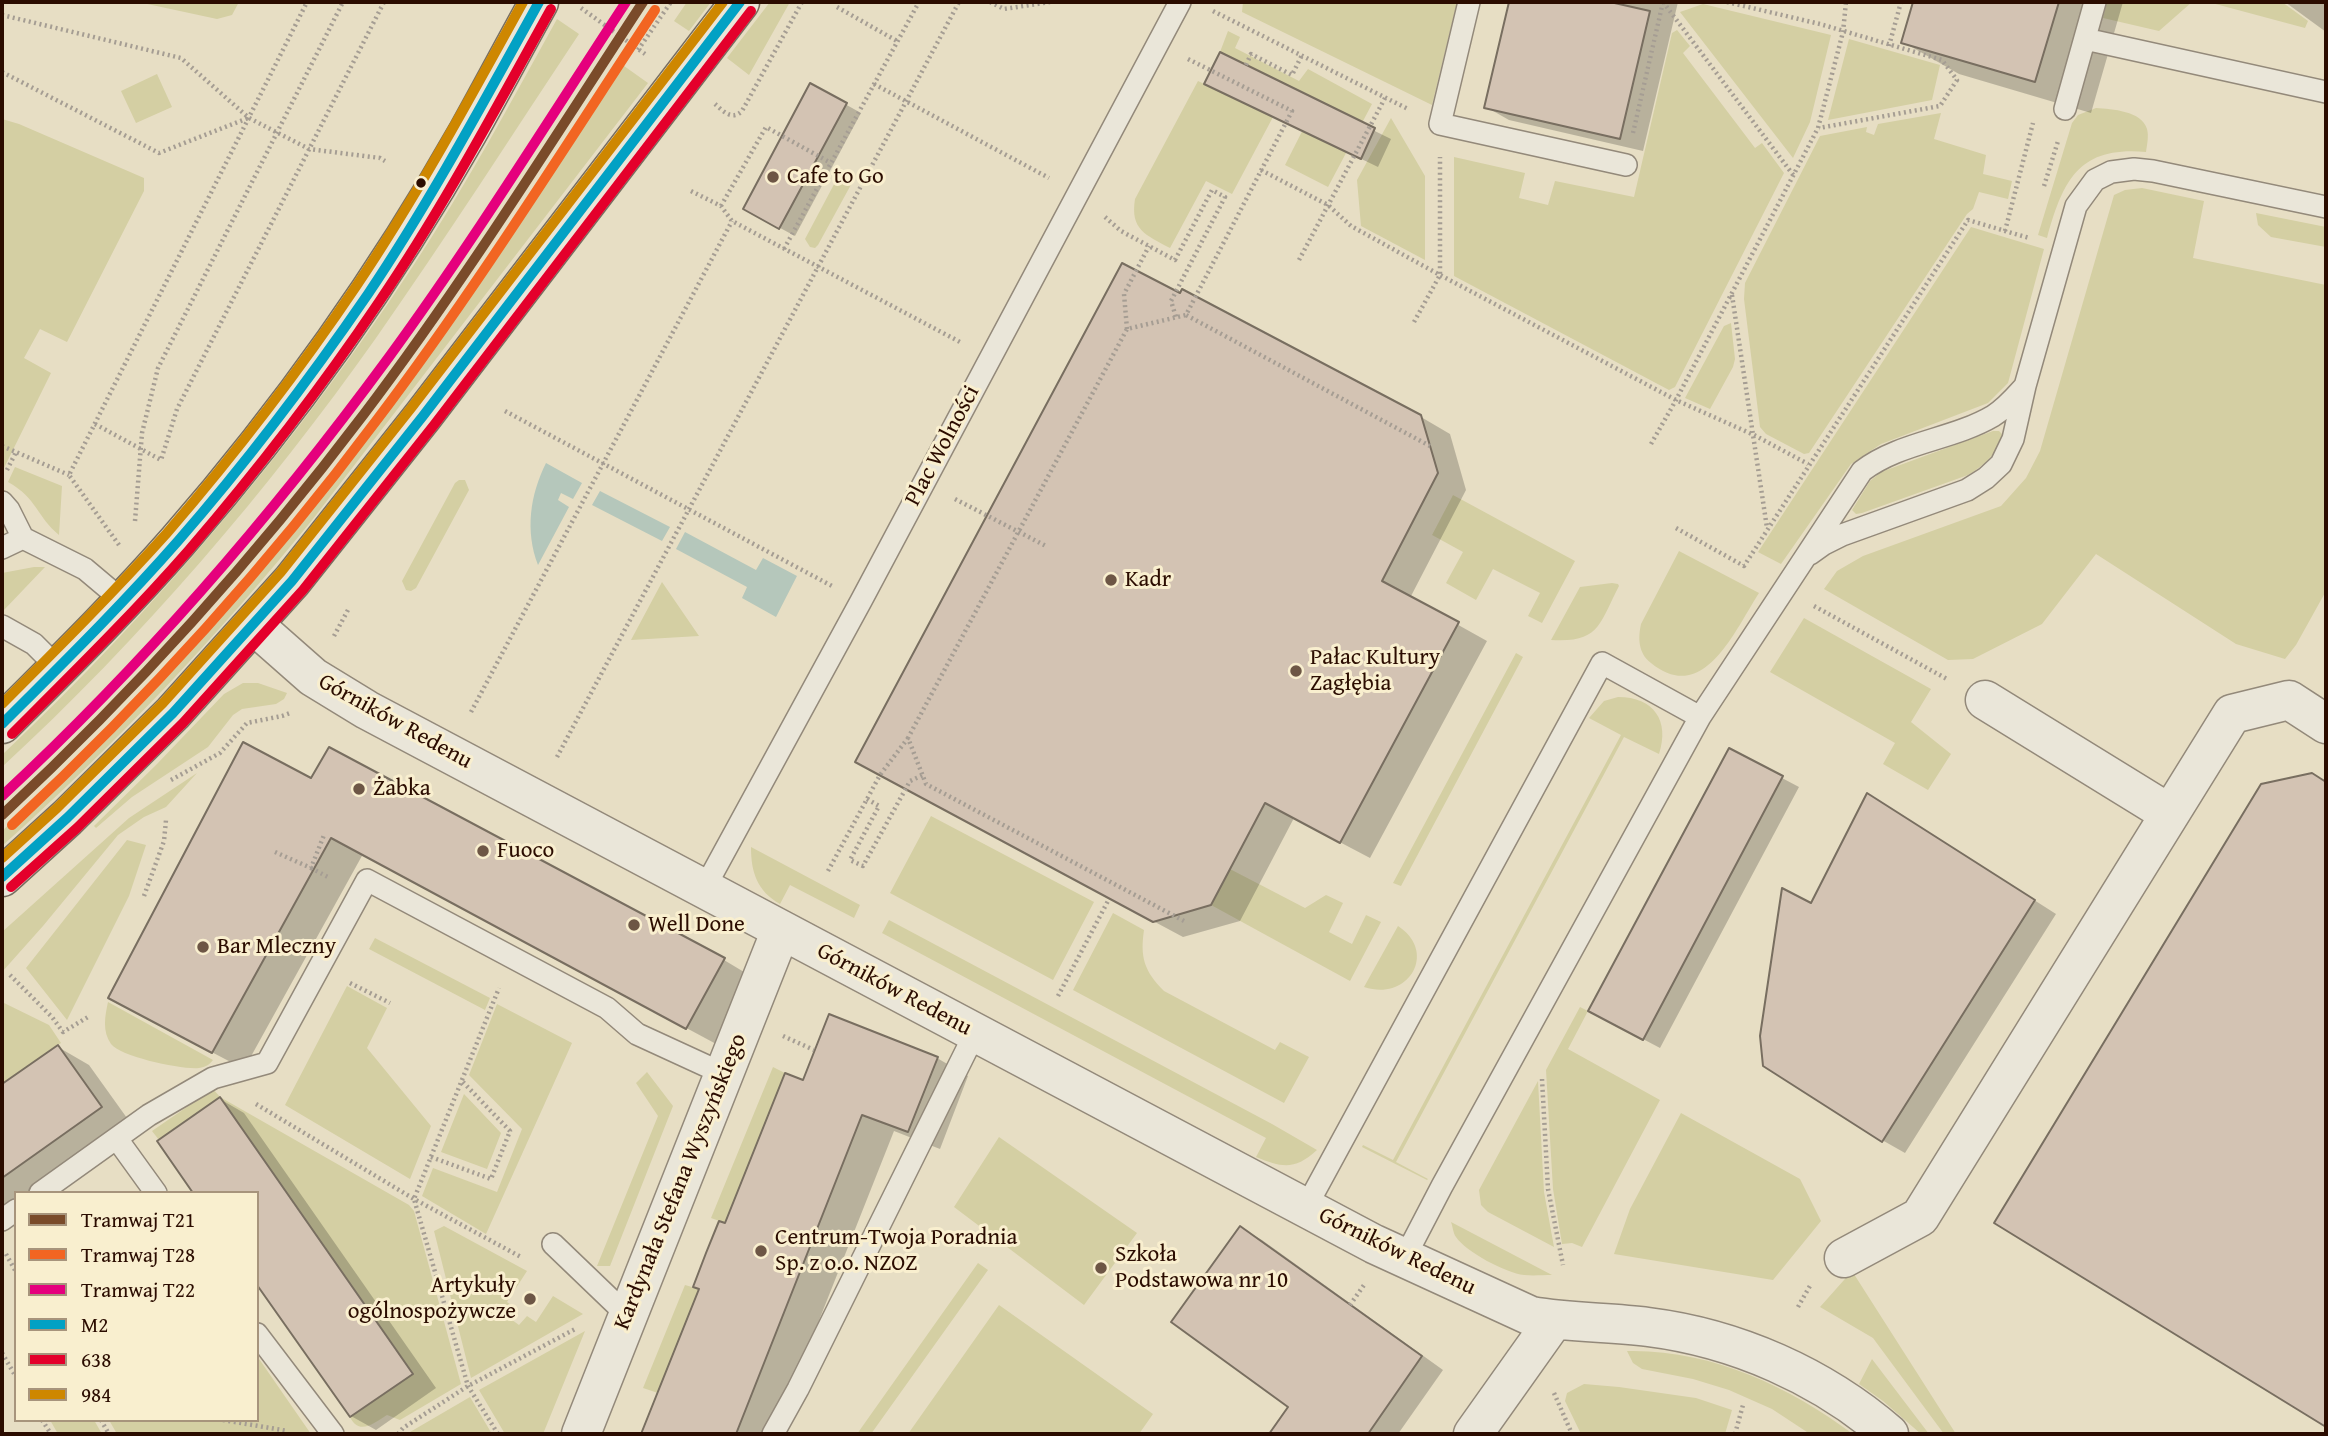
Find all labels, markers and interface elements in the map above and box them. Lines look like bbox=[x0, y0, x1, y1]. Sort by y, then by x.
place label: Cafe to Go bbox=[787, 163, 884, 191]
marker: Cafe to Go bbox=[765, 169, 781, 185]
unlabelled marker bbox=[414, 176, 428, 190]
street label: Plac Wolności bbox=[900, 381, 986, 511]
place label: Kadr bbox=[1125, 566, 1171, 594]
marker: Kadr bbox=[1103, 572, 1119, 588]
place label: Pałac Kultury Zagłębia bbox=[1310, 644, 1440, 698]
marker: Pałac Kultury Zagłębia bbox=[1288, 663, 1304, 679]
street label: Górników Redenu bbox=[313, 668, 477, 776]
place label: Żabka bbox=[373, 775, 431, 803]
marker: Żabka bbox=[351, 781, 367, 797]
place label: Fuoco bbox=[497, 837, 554, 865]
marker: Fuoco bbox=[475, 843, 491, 859]
place label: Well Done bbox=[648, 911, 745, 939]
marker: Well Done bbox=[626, 917, 642, 933]
place label: Bar Mleczny bbox=[217, 933, 336, 961]
street label: Górników Redenu bbox=[812, 938, 976, 1042]
marker: Bar Mleczny bbox=[195, 939, 211, 955]
street label: Kardynała Stefana Wyszyńskiego bbox=[609, 1030, 753, 1334]
legend bbox=[14, 1191, 259, 1422]
street label: Górników Redenu bbox=[1314, 1202, 1480, 1302]
text: Tramwaj T21 bbox=[81, 1204, 195, 1235]
place label: Centrum-Twoja Poradnia Sp. z o.o. NZOZ bbox=[775, 1224, 1017, 1278]
text: Tramwaj T28 bbox=[81, 1239, 195, 1270]
place label: Szkoła Podstawowa nr 10 bbox=[1115, 1241, 1288, 1295]
marker: Centrum-Twoja Poradnia Sp. z o.o. NZOZ bbox=[753, 1243, 769, 1259]
marker: Szkoła Podstawowa nr 10 bbox=[1093, 1260, 1109, 1276]
place label: Artykuły ogólnospożywcze bbox=[348, 1272, 516, 1326]
text: Tramwaj T22 bbox=[81, 1274, 195, 1305]
marker: Artykuły ogólnospożywcze bbox=[522, 1291, 538, 1307]
text: M2 bbox=[81, 1309, 108, 1340]
text: 638 bbox=[81, 1344, 111, 1375]
text: 984 bbox=[81, 1379, 111, 1410]

